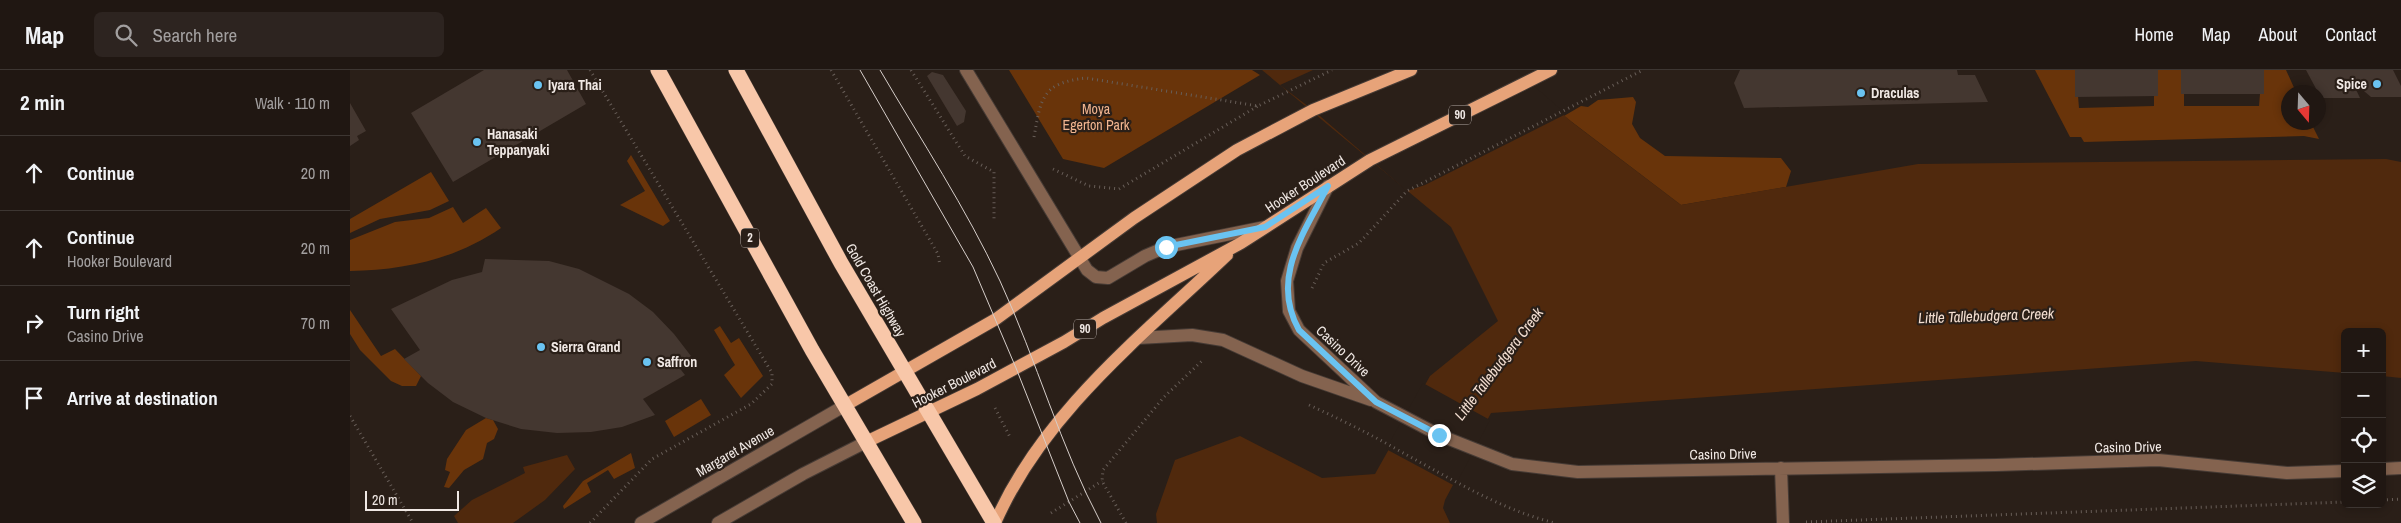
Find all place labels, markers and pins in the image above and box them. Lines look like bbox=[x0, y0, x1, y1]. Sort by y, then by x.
place label: Spice bbox=[2336, 75, 2367, 93]
place label: Iyara Thai bbox=[548, 76, 602, 94]
marker: Spice bbox=[2371, 78, 2383, 90]
marker: Iyara Thai bbox=[532, 79, 544, 91]
place label: Draculas bbox=[1871, 84, 1920, 102]
marker: Draculas bbox=[1855, 87, 1867, 99]
place label: Hanasaki Teppanyaki bbox=[487, 125, 549, 159]
marker: Hanasaki Teppanyaki bbox=[471, 136, 483, 148]
place label: Sierra Grand bbox=[551, 338, 621, 356]
marker: Sierra Grand bbox=[535, 341, 547, 353]
place label: Saffron bbox=[657, 353, 697, 371]
marker: Saffron bbox=[641, 356, 653, 368]

